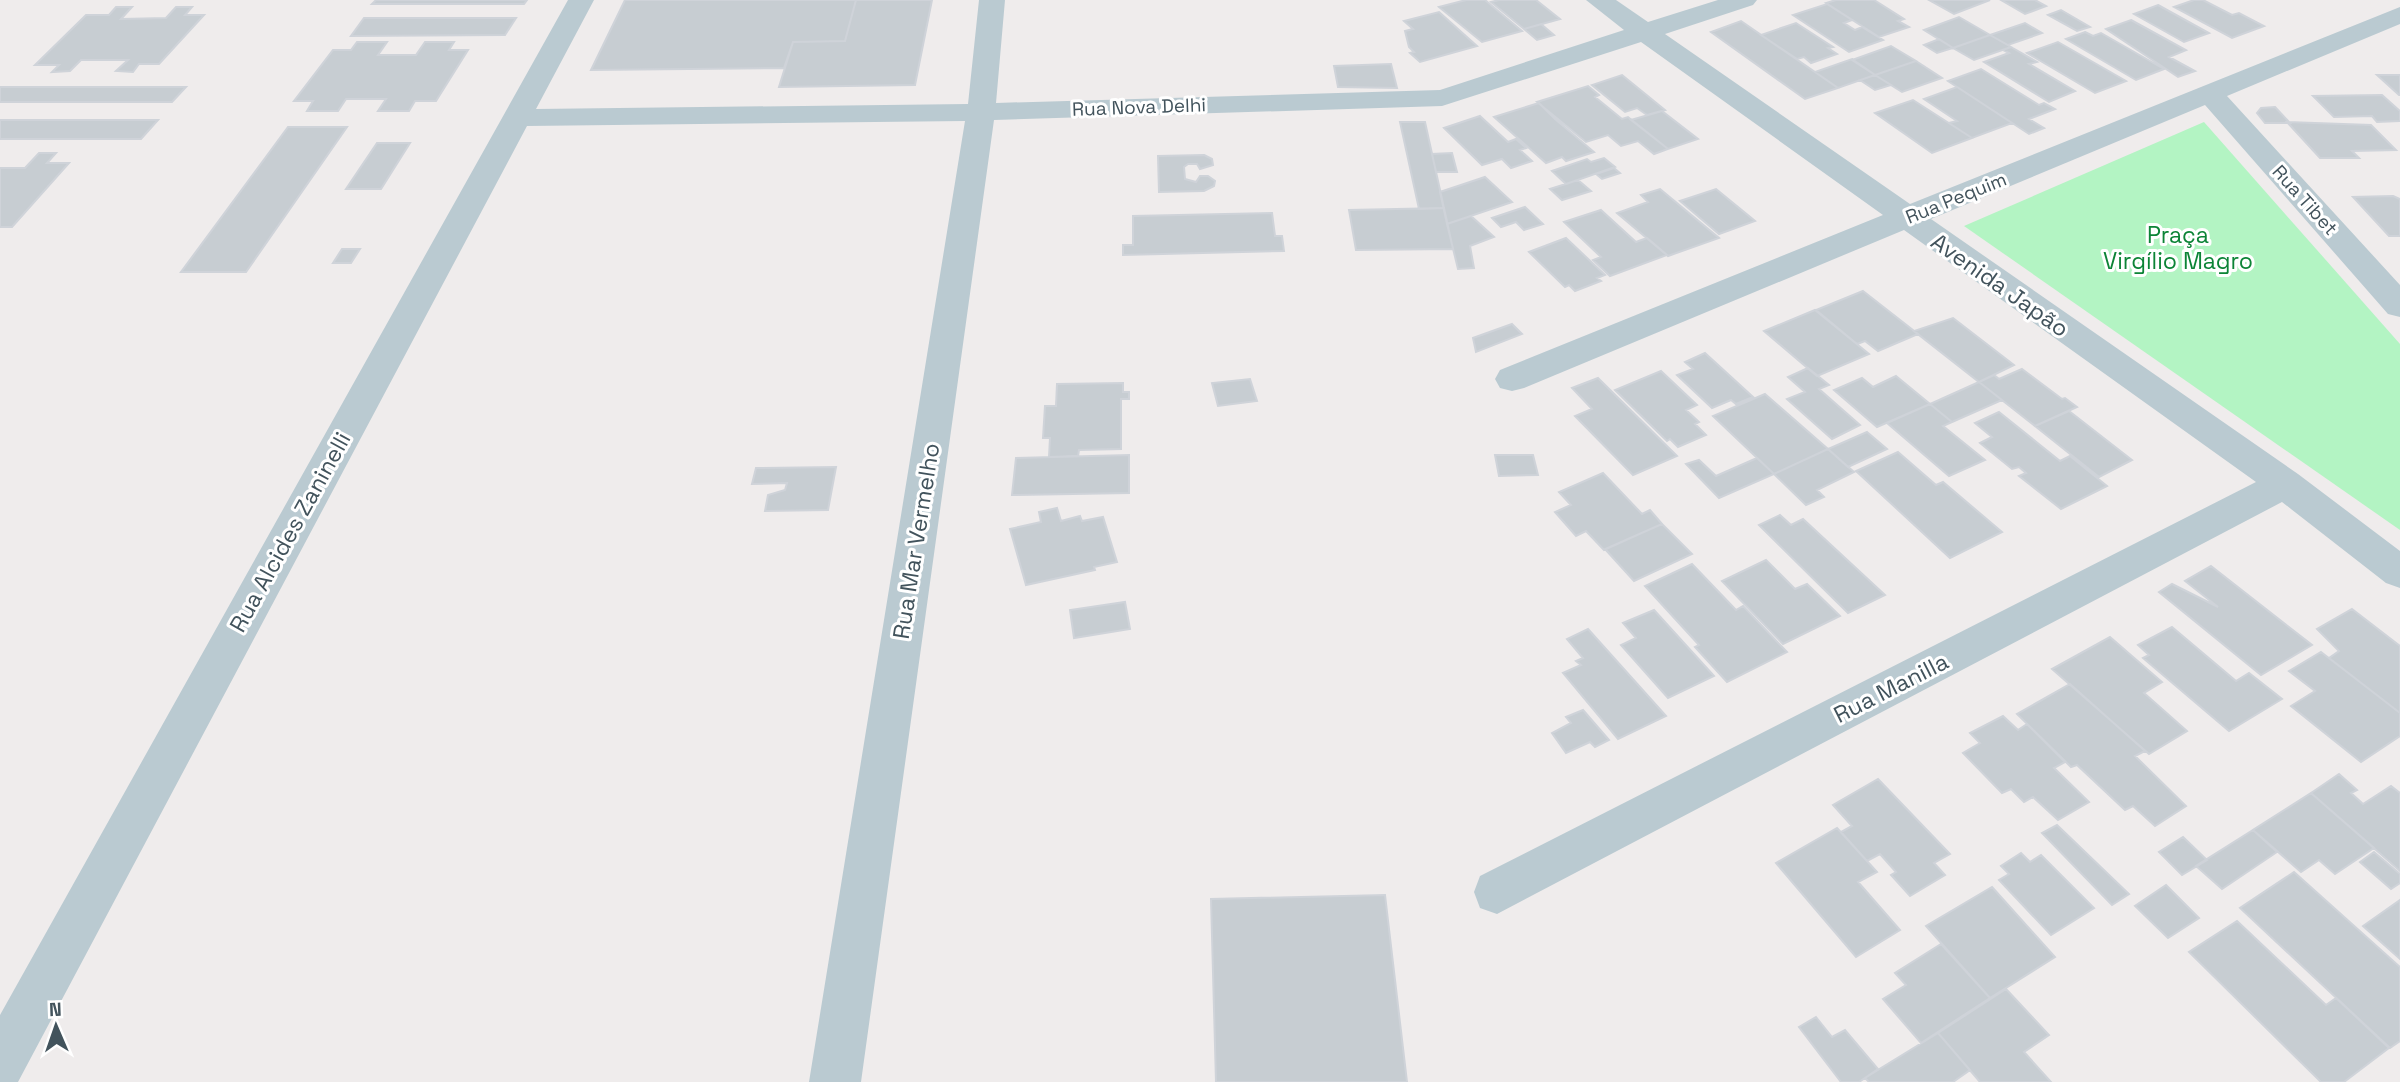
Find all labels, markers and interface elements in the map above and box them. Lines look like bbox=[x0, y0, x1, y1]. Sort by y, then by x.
street label: Rua Nova Delhi bbox=[1072, 92, 1206, 122]
street label: Rua Tibet bbox=[2267, 160, 2343, 240]
street label: Rua Pequim bbox=[1902, 166, 2010, 230]
park label: Praça Virgílio Magro bbox=[2103, 220, 2253, 276]
street label: Avenida Japão bbox=[1925, 226, 2075, 344]
street label: Rua Alcides Zaninelli bbox=[223, 427, 357, 637]
street label: Rua Mar Vermelho bbox=[886, 441, 946, 641]
street label: Rua Manilla bbox=[1828, 646, 1954, 730]
north arrow bbox=[21, 991, 91, 1061]
text: N bbox=[49, 997, 62, 1022]

